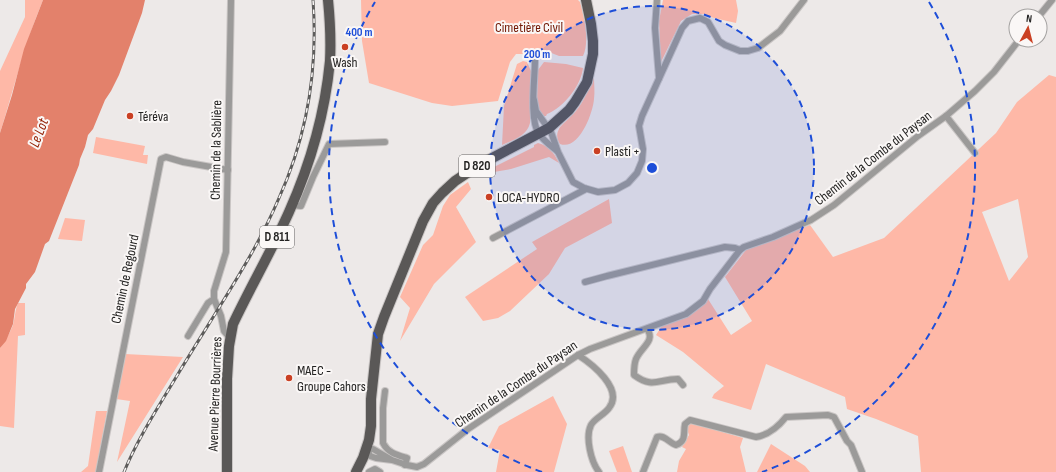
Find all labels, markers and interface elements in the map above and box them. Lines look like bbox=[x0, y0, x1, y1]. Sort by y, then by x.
north arrow bbox=[1008, 8, 1048, 48]
text: N bbox=[1025, 12, 1033, 25]
park label: Cimetière Civil bbox=[495, 19, 563, 36]
text: 400 m bbox=[346, 25, 372, 40]
marker: Wash bbox=[340, 42, 350, 52]
text: 200 m bbox=[524, 47, 550, 62]
place label: Wash bbox=[332, 54, 358, 71]
street label: Chemin de la Sablière bbox=[207, 100, 225, 200]
street label: Chemin de la Combe du Paysan bbox=[811, 107, 935, 209]
place label: Téréva bbox=[138, 108, 168, 125]
marker: Téréva bbox=[125, 111, 135, 121]
water label: Le Lot bbox=[25, 115, 53, 150]
place label: Plasti + bbox=[605, 143, 640, 160]
marker: Plasti + bbox=[592, 146, 602, 156]
road number: D 820 bbox=[459, 155, 495, 177]
centre of rings bbox=[645, 161, 659, 175]
place label: LOCA-HYDRO bbox=[497, 189, 560, 206]
marker: LOCA-HYDRO bbox=[484, 192, 494, 202]
road number: D 811 bbox=[260, 226, 294, 248]
street label: Chemin de Regourd bbox=[107, 233, 143, 325]
street label: Avenue Pierre Bourrières bbox=[204, 336, 225, 453]
street label: Chemin de la Combe du Paysan bbox=[452, 337, 580, 431]
place label: MAEC - Groupe Cahors bbox=[297, 362, 366, 395]
marker: MAEC - Groupe Cahors bbox=[284, 373, 294, 383]

